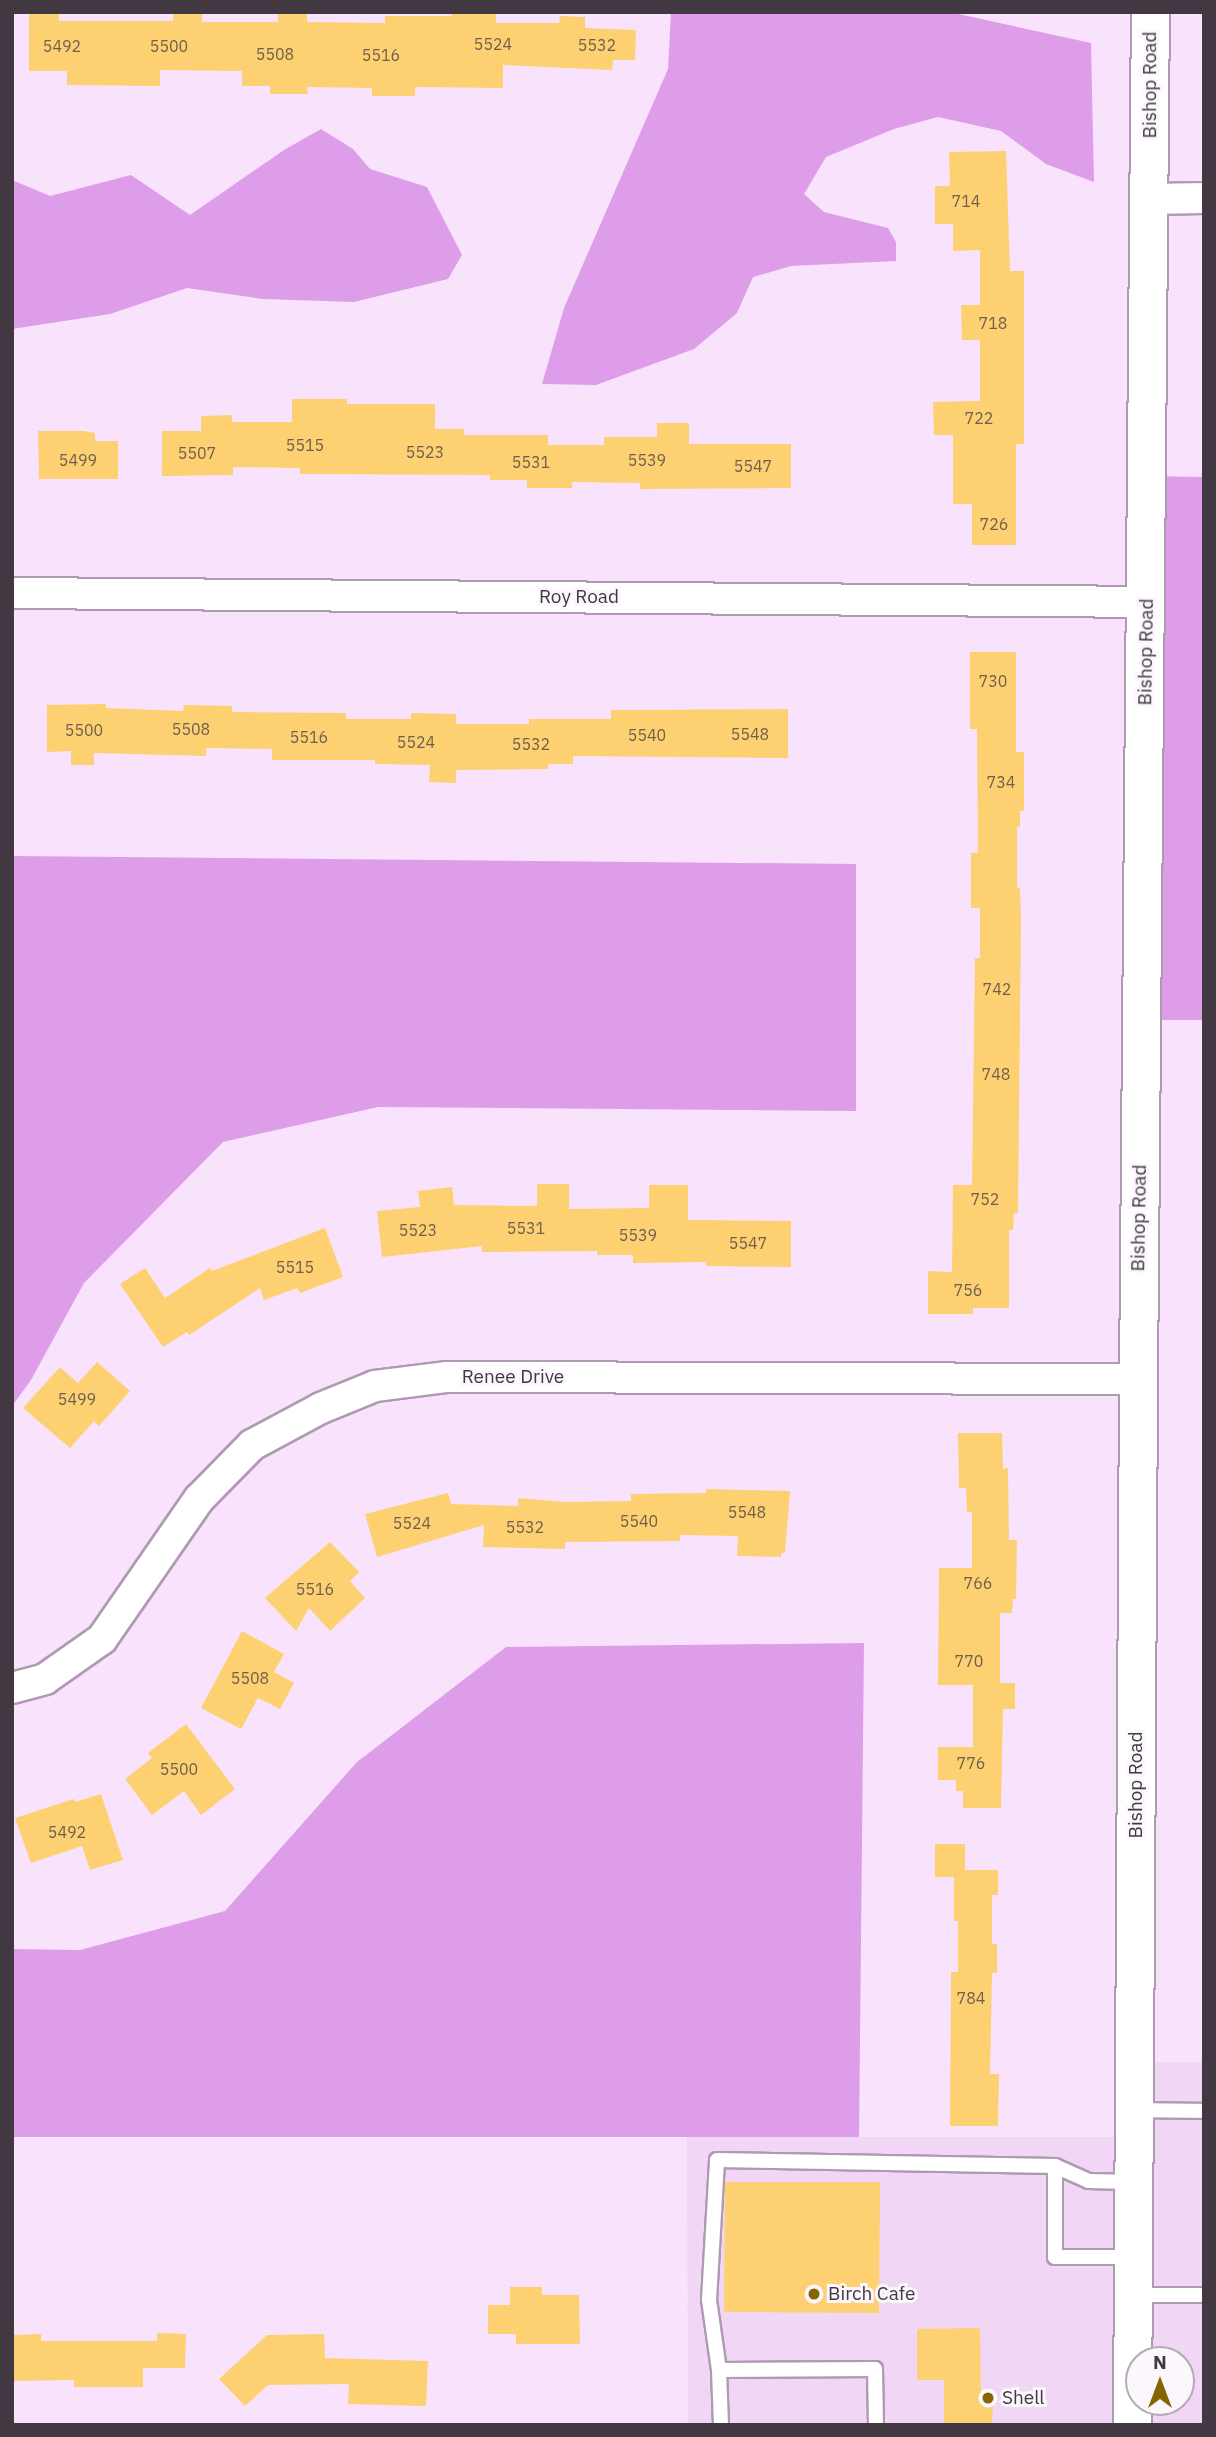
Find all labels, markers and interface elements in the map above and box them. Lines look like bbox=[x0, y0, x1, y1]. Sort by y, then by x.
street label: Bishop Road bbox=[1139, 31, 1161, 139]
house number: 5524 bbox=[474, 34, 512, 54]
house number: 5532 bbox=[578, 35, 616, 55]
house number: 5492 bbox=[43, 36, 81, 56]
house number: 5500 bbox=[150, 36, 188, 56]
house number: 5508 bbox=[256, 44, 294, 64]
house number: 5516 bbox=[362, 45, 400, 65]
house number: 714 bbox=[952, 191, 980, 211]
house number: 718 bbox=[979, 313, 1007, 333]
house number: 722 bbox=[965, 408, 993, 428]
house number: 5515 bbox=[286, 435, 324, 455]
house number: 5523 bbox=[406, 442, 444, 462]
house number: 5507 bbox=[178, 443, 216, 463]
house number: 5499 bbox=[59, 450, 97, 470]
house number: 5539 bbox=[628, 450, 666, 470]
house number: 5531 bbox=[512, 452, 550, 472]
house number: 5547 bbox=[734, 456, 772, 476]
house number: 726 bbox=[980, 514, 1008, 534]
street label: Roy Road bbox=[539, 586, 619, 608]
street label: Bishop Road bbox=[1134, 598, 1158, 706]
house number: 730 bbox=[979, 671, 1007, 691]
house number: 5508 bbox=[172, 719, 210, 739]
house number: 5500 bbox=[65, 720, 103, 740]
house number: 5548 bbox=[731, 724, 769, 744]
house number: 5540 bbox=[628, 725, 666, 745]
house number: 5516 bbox=[290, 727, 328, 747]
house number: 5524 bbox=[397, 732, 435, 752]
house number: 5532 bbox=[512, 734, 550, 754]
house number: 734 bbox=[987, 772, 1015, 792]
house number: 742 bbox=[983, 979, 1011, 999]
house number: 748 bbox=[982, 1064, 1010, 1084]
street label: Bishop Road bbox=[1127, 1164, 1151, 1272]
house number: 752 bbox=[971, 1189, 999, 1209]
house number: 5531 bbox=[507, 1218, 545, 1238]
house number: 5523 bbox=[399, 1220, 437, 1240]
house number: 5539 bbox=[619, 1225, 657, 1245]
house number: 5547 bbox=[729, 1233, 767, 1253]
house number: 5515 bbox=[276, 1257, 314, 1277]
house number: 756 bbox=[954, 1280, 982, 1300]
street label: Renee Drive bbox=[462, 1366, 564, 1388]
house number: 5499 bbox=[58, 1389, 96, 1409]
house number: 5548 bbox=[728, 1502, 766, 1522]
house number: 5540 bbox=[620, 1511, 658, 1531]
house number: 5524 bbox=[393, 1513, 431, 1533]
house number: 5532 bbox=[506, 1517, 544, 1537]
house number: 766 bbox=[964, 1573, 992, 1593]
house number: 5516 bbox=[296, 1579, 334, 1599]
house number: 770 bbox=[955, 1651, 983, 1671]
house number: 5508 bbox=[231, 1668, 269, 1688]
street label: Bishop Road bbox=[1125, 1731, 1147, 1839]
house number: 776 bbox=[957, 1753, 985, 1773]
house number: 5500 bbox=[160, 1759, 198, 1779]
house number: 5492 bbox=[48, 1822, 86, 1842]
house number: 784 bbox=[957, 1988, 985, 2008]
place label: Birch Cafe bbox=[828, 2283, 915, 2305]
marker: Birch Cafe bbox=[806, 2286, 822, 2302]
north arrow bbox=[1125, 2346, 1195, 2416]
text: N bbox=[1153, 2350, 1167, 2374]
place label: Shell bbox=[1002, 2387, 1045, 2409]
marker: Shell bbox=[980, 2390, 996, 2406]

